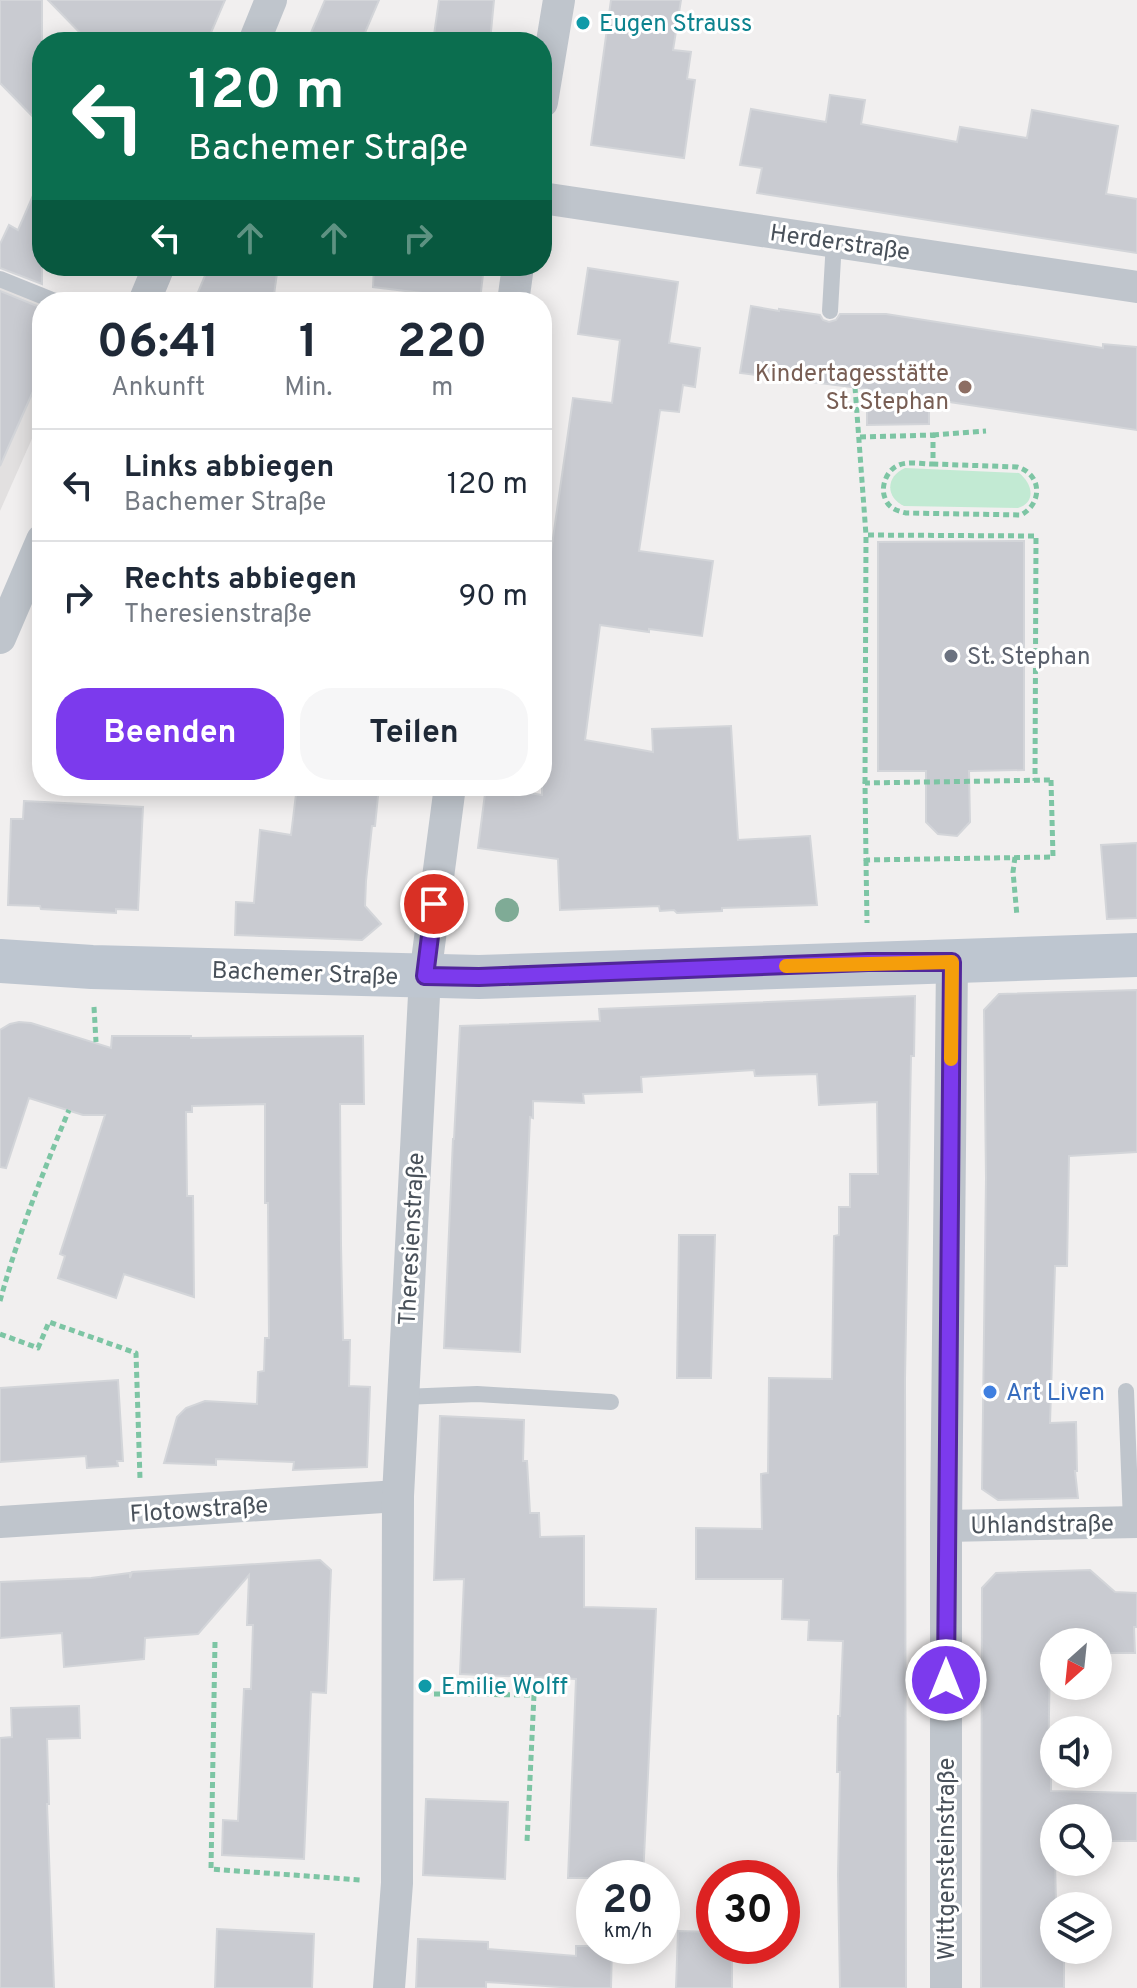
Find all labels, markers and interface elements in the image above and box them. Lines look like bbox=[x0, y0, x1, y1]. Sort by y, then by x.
place label: Eugen Strauss bbox=[599, 10, 752, 40]
marker: Eugen Strauss bbox=[574, 14, 592, 32]
text: 120 m bbox=[188, 58, 345, 128]
icon: left bbox=[56, 64, 160, 168]
text: Bachemer Straße bbox=[188, 127, 468, 173]
icon: left bbox=[144, 216, 188, 260]
icon: ahead bbox=[228, 216, 272, 260]
icon: ahead bbox=[312, 216, 356, 260]
icon: right bbox=[396, 216, 440, 260]
street label: Herderstraße bbox=[768, 219, 912, 269]
text: 06:41 bbox=[97, 314, 219, 374]
text: 1 bbox=[299, 314, 318, 374]
text: 220 bbox=[397, 314, 487, 374]
place label: Kindertagesstätte St. Stephan bbox=[755, 360, 949, 418]
text: Ankunft bbox=[111, 372, 205, 405]
text: Min. bbox=[284, 372, 332, 405]
text: m bbox=[431, 372, 453, 405]
marker: Kindertagesstätte St. Stephan bbox=[956, 378, 974, 396]
text: Links abbiegen bbox=[124, 450, 334, 487]
icon: left bbox=[56, 463, 100, 507]
text: 120 m bbox=[447, 467, 528, 504]
text: Bachemer Straße bbox=[124, 487, 326, 520]
text: Rechts abbiegen bbox=[124, 562, 357, 599]
icon: right bbox=[56, 575, 100, 619]
text: 90 m bbox=[459, 579, 528, 616]
text: Theresienstraße bbox=[124, 599, 312, 632]
place label: St. Stephan bbox=[967, 643, 1091, 673]
marker: St. Stephan bbox=[942, 647, 960, 665]
button: Beenden bbox=[56, 688, 284, 780]
button: Teilen bbox=[300, 688, 528, 780]
pin bbox=[400, 870, 468, 938]
icon: arrive bbox=[412, 882, 456, 926]
street label: Bachemer Straße bbox=[211, 957, 399, 993]
street label: Theresienstraße bbox=[393, 1152, 433, 1326]
place label: Art Liven bbox=[1006, 1379, 1105, 1409]
marker: Art Liven bbox=[981, 1383, 999, 1401]
street label: Flotowstraße bbox=[129, 1491, 269, 1531]
street label: Uhlandstraße bbox=[970, 1510, 1114, 1542]
north arrow bbox=[1040, 1628, 1112, 1700]
map controls bbox=[1040, 1628, 1112, 1964]
position arrow bbox=[904, 1638, 988, 1722]
place label: Emilie Wolff bbox=[441, 1673, 568, 1703]
marker: Emilie Wolff bbox=[416, 1677, 434, 1695]
button: sound bbox=[1040, 1716, 1112, 1788]
street label: Wittgensteinstraße bbox=[933, 1758, 963, 1961]
button: search bbox=[1040, 1804, 1112, 1876]
speed limit sign: 30 bbox=[696, 1860, 800, 1964]
text: 20 bbox=[603, 1877, 653, 1927]
button: layers bbox=[1040, 1892, 1112, 1964]
text: km/h bbox=[604, 1919, 652, 1945]

